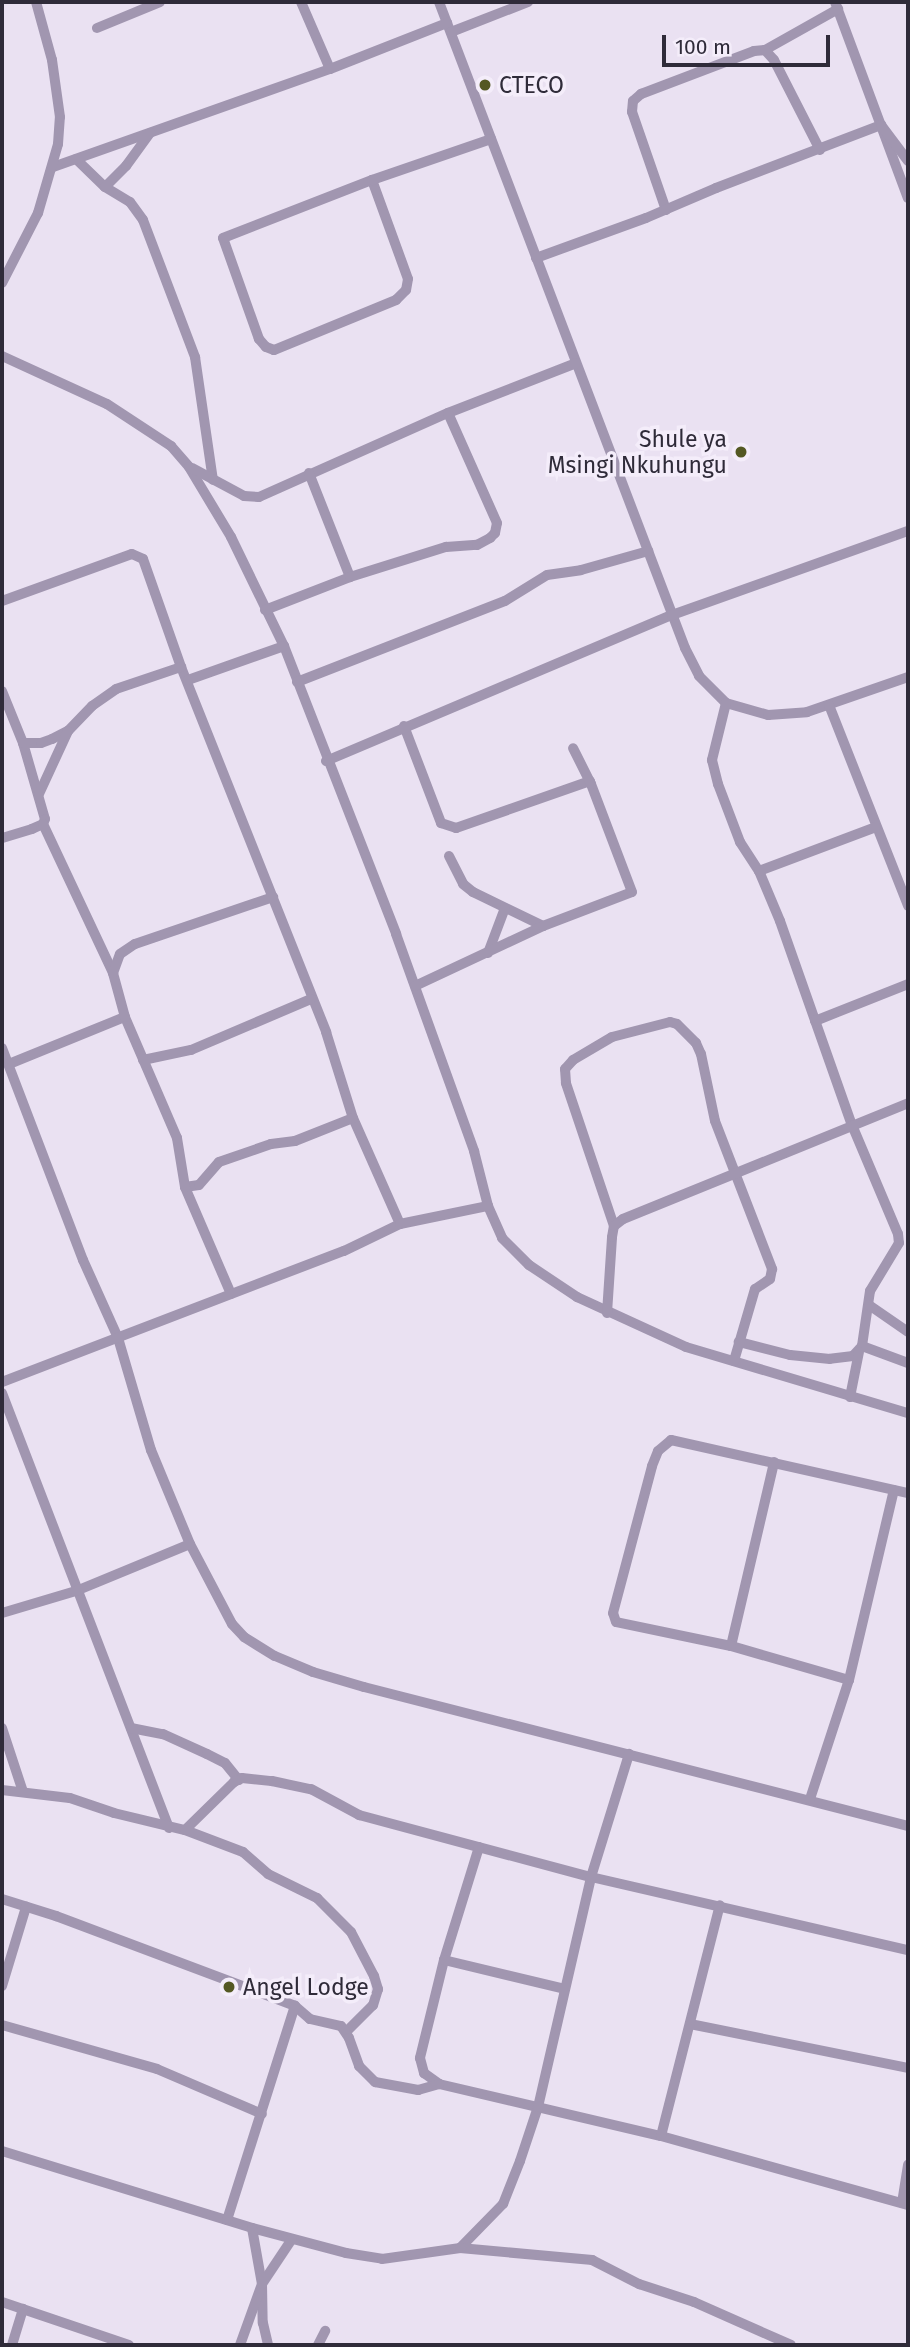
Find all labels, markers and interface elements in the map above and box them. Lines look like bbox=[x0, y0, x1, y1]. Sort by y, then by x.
scale bar bbox=[665, 21, 833, 65]
text: 100 m bbox=[675, 34, 731, 60]
place label: CTECO bbox=[499, 71, 564, 99]
marker: CTECO bbox=[477, 77, 493, 93]
place label: Shule ya Msingi Nkuhungu bbox=[548, 425, 727, 479]
marker: Shule ya Msingi Nkuhungu bbox=[733, 444, 749, 460]
place label: Angel Lodge bbox=[243, 1973, 369, 2001]
marker: Angel Lodge bbox=[221, 1979, 237, 1995]

